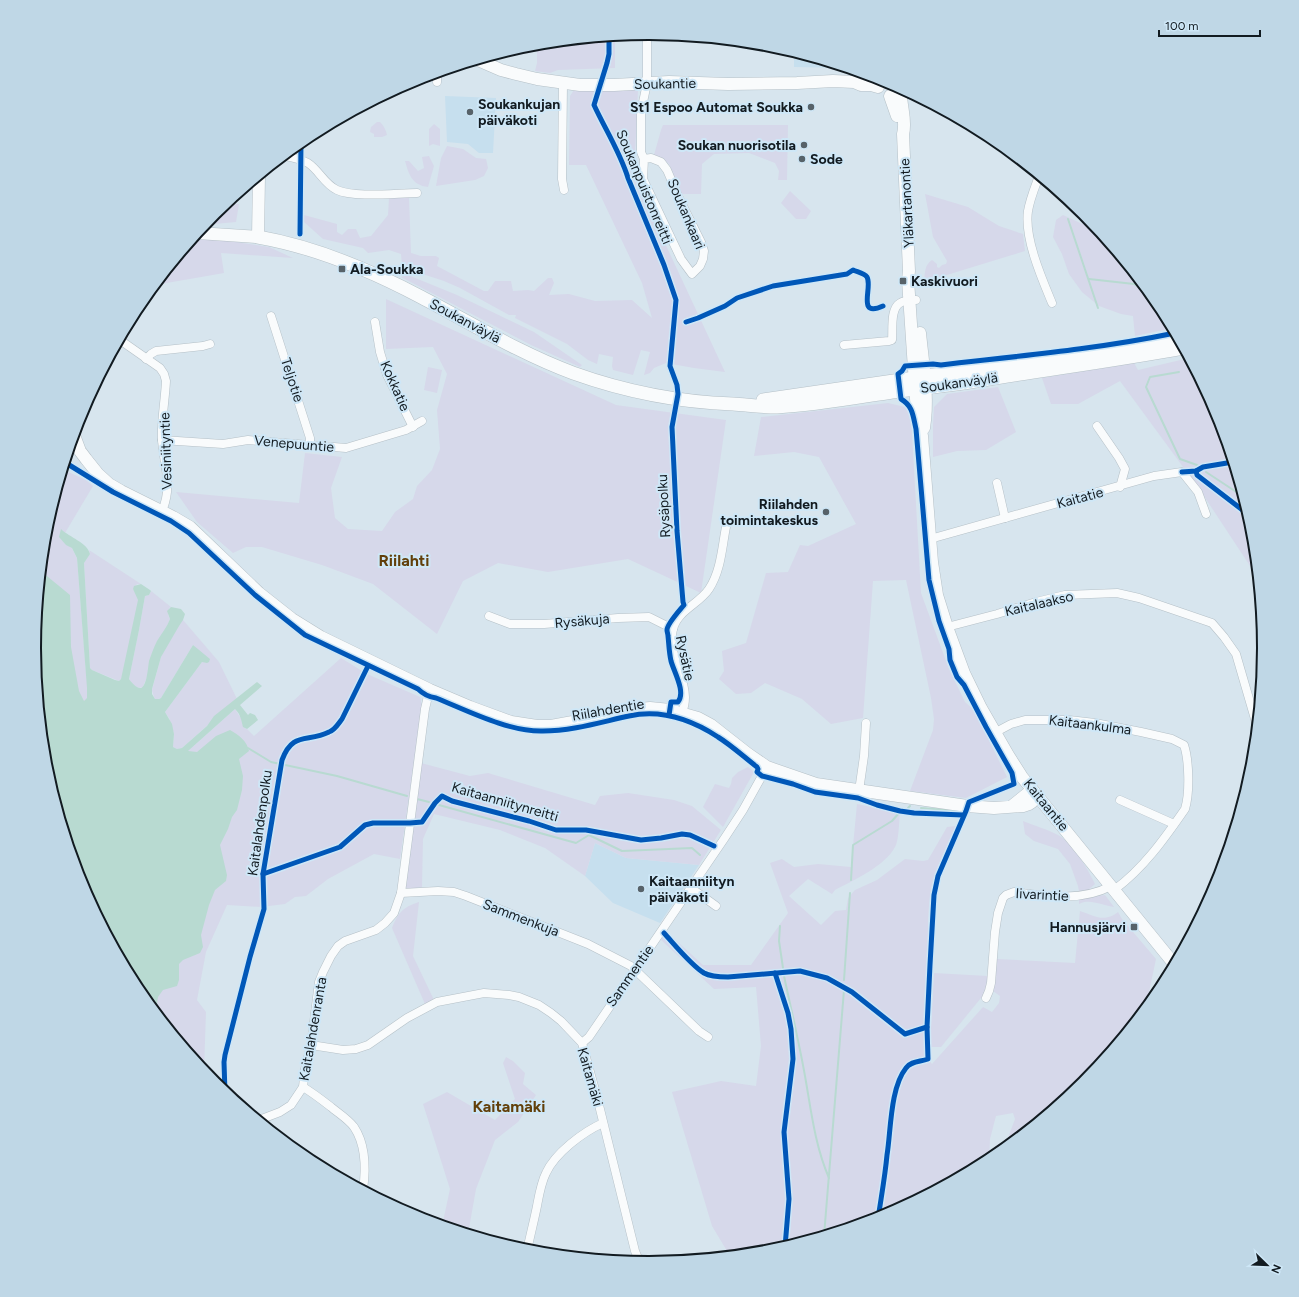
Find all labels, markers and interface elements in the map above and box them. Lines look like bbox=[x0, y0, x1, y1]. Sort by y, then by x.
scale bar bbox=[1159, 12, 1260, 38]
text: 100 m bbox=[1165, 19, 1199, 33]
street label: Soukantie bbox=[634, 75, 697, 93]
place label: Soukankujan päiväkoti bbox=[478, 96, 560, 129]
place label: St1 Espoo Automat Soukka bbox=[630, 99, 803, 116]
marker: St1 Espoo Automat Soukka bbox=[806, 102, 816, 112]
marker: Soukankujan päiväkoti bbox=[465, 107, 475, 117]
street label: Soukanpuistonreitti bbox=[612, 127, 676, 247]
place label: Soukan nuorisotila bbox=[678, 137, 796, 154]
marker: Soukan nuorisotila bbox=[799, 140, 809, 150]
place label: Sode bbox=[810, 151, 843, 168]
marker: Sode bbox=[797, 154, 807, 164]
street label: Yläkartanontie bbox=[896, 158, 918, 248]
street label: Soukankaari bbox=[664, 176, 708, 252]
place label: Ala-Soukka bbox=[350, 261, 423, 278]
marker: Ala-Soukka bbox=[337, 264, 347, 274]
place label: Kaskivuori bbox=[911, 273, 978, 290]
marker: Kaskivuori bbox=[898, 276, 908, 286]
street label: Soukanväylä bbox=[427, 295, 503, 347]
street label: Teljotie bbox=[277, 356, 307, 405]
street label: Kokkatie bbox=[376, 358, 414, 414]
street label: Soukanväylä bbox=[919, 369, 999, 397]
street label: Vesiniityntie bbox=[156, 412, 176, 490]
street label: Venepuuntie bbox=[253, 432, 335, 456]
street label: Rysäpolku bbox=[654, 474, 674, 538]
street label: Kaitatie bbox=[1055, 484, 1105, 512]
place label: Riilahden toimintakeskus bbox=[720, 496, 818, 529]
marker: Riilahden toimintakeskus bbox=[821, 507, 831, 517]
district label: Riilahti bbox=[379, 551, 429, 570]
street label: Kaitalaakso bbox=[1003, 588, 1075, 620]
street label: Rysäkuja bbox=[554, 610, 610, 632]
street label: Rysätie bbox=[672, 634, 698, 683]
street label: Riilahdentie bbox=[571, 695, 646, 725]
street label: Kaitaankulma bbox=[1048, 712, 1132, 738]
street label: Kaitalahdenpolku bbox=[244, 769, 276, 877]
street label: Kaitaantie bbox=[1020, 775, 1072, 835]
street label: Kaitaanniitynreitti bbox=[450, 779, 560, 825]
place label: Kaitaanniityn päiväkoti bbox=[649, 873, 734, 906]
marker: Kaitaanniityn päiväkoti bbox=[636, 884, 646, 894]
street label: Iivarintie bbox=[1015, 885, 1069, 905]
street label: Sammenkuja bbox=[480, 896, 562, 940]
place label: Hannusjärvi bbox=[1049, 919, 1126, 936]
marker: Hannusjärvi bbox=[1129, 922, 1139, 932]
street label: Sammentie bbox=[603, 942, 658, 1010]
street label: Kaitalahdenranta bbox=[296, 976, 330, 1082]
street label: Kaitamäki bbox=[574, 1046, 606, 1108]
district label: Kaitamäki bbox=[473, 1097, 545, 1116]
north arrow bbox=[1247, 1245, 1287, 1285]
text: N bbox=[1268, 1262, 1283, 1275]

